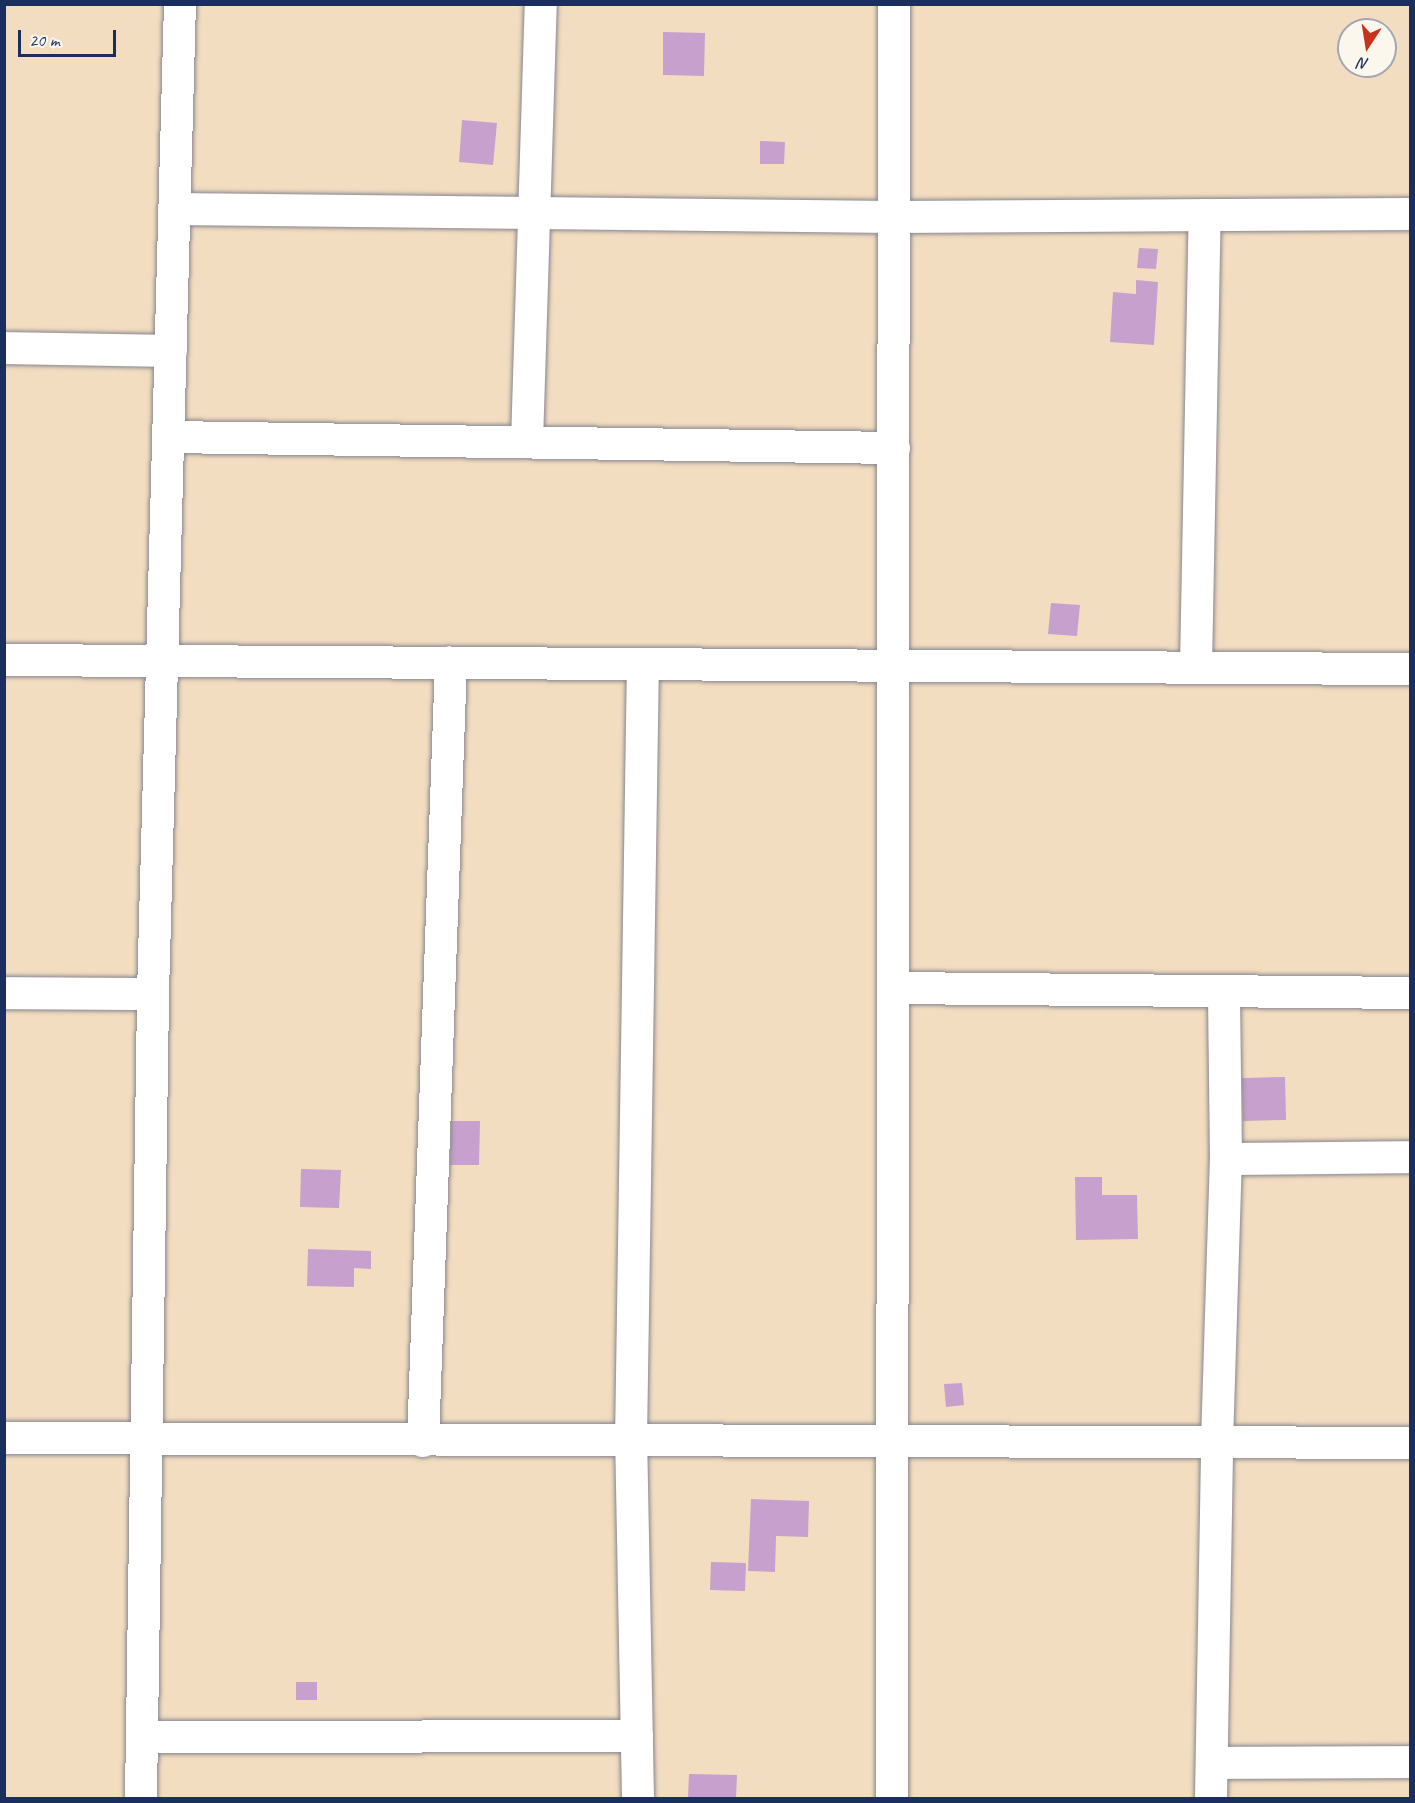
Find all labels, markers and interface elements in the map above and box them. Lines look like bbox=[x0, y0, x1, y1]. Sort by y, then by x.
scale bar bbox=[21, 18, 118, 56]
north arrow bbox=[1337, 18, 1397, 78]
text: 20 m bbox=[29, 29, 60, 51]
text: N bbox=[1357, 53, 1371, 74]

